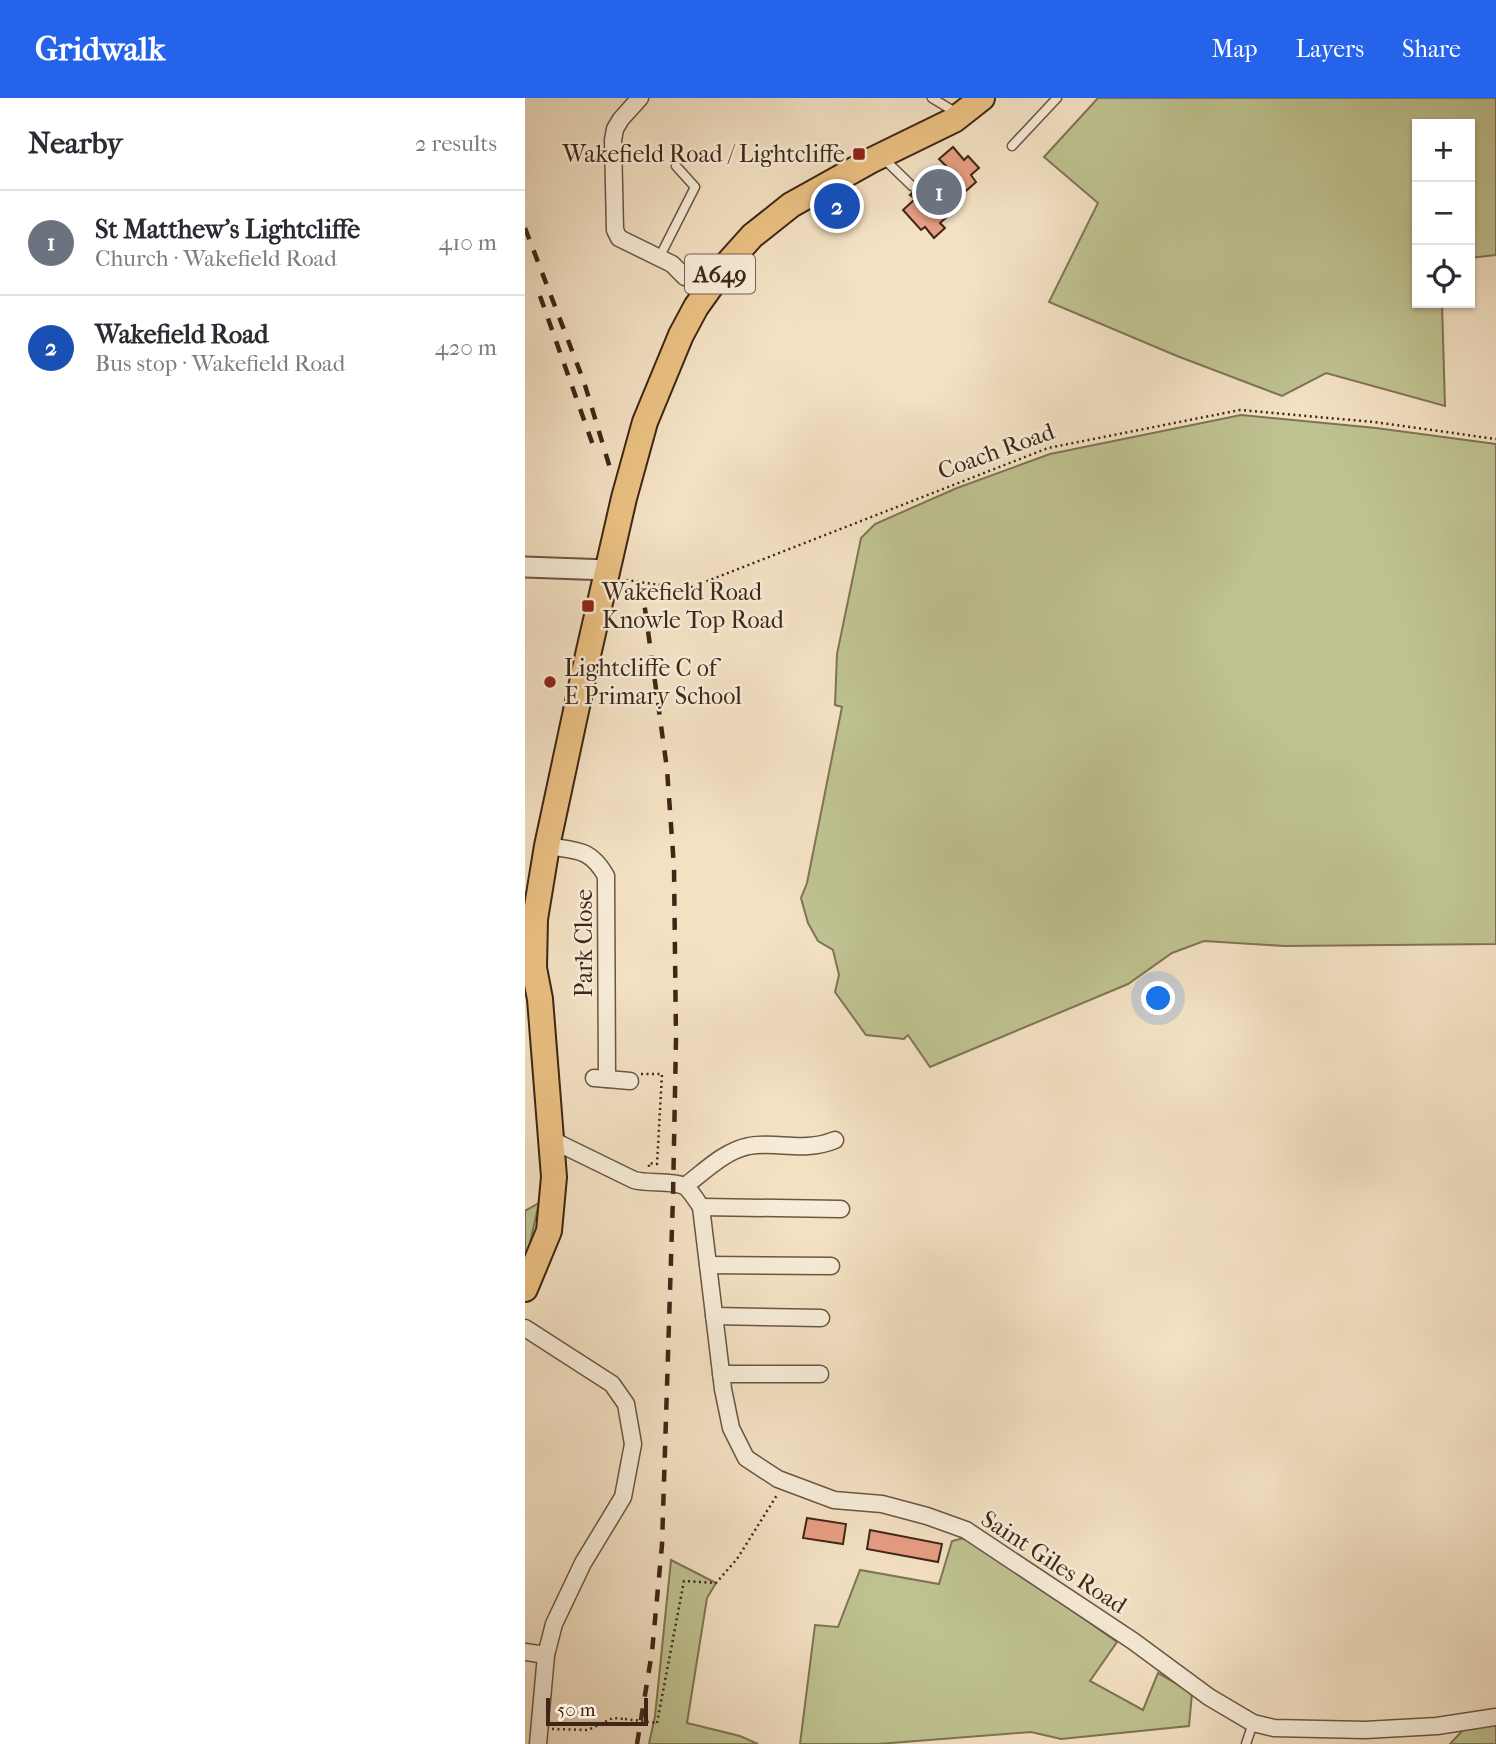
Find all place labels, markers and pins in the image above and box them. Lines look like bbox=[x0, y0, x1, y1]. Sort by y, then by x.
place label: Wakefield Road / Lightcliffe bbox=[561, 140, 845, 168]
marker: Wakefield Road / Lightcliffe bbox=[851, 146, 867, 162]
pin: 1 bbox=[916, 166, 962, 218]
pin: 2 bbox=[814, 180, 860, 232]
place label: Wakefield Road Knowle Top Road bbox=[601, 578, 785, 634]
marker: Wakefield Road Knowle Top Road bbox=[580, 598, 596, 614]
place label: Lightcliffe C of E Primary School bbox=[564, 654, 742, 710]
marker: Lightcliffe C of E Primary School bbox=[542, 674, 558, 690]

